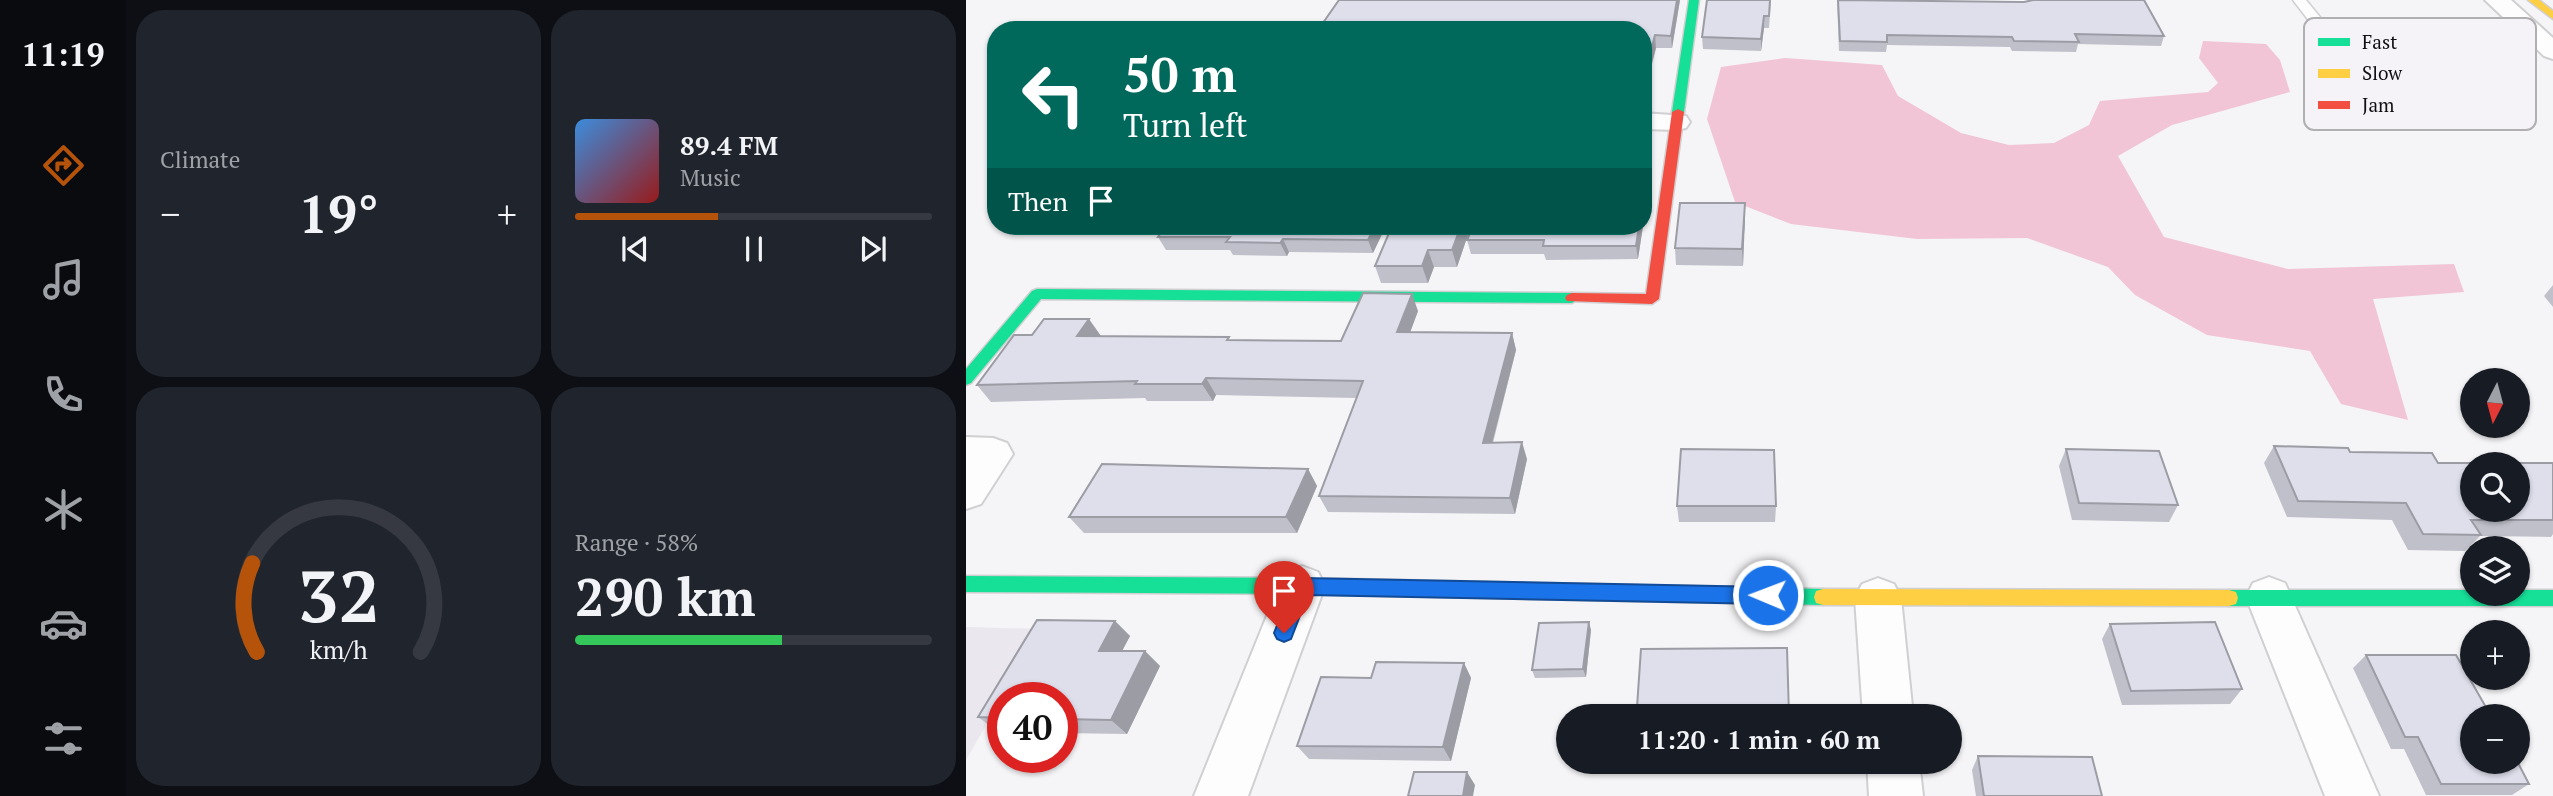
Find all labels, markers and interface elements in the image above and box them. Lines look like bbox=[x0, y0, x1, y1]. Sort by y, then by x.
legend bbox=[2304, 18, 2536, 130]
text: Fast bbox=[2362, 29, 2397, 54]
text: 11:19 bbox=[21, 33, 105, 75]
text: 50 m bbox=[1123, 41, 1237, 106]
icon: left bbox=[1008, 49, 1099, 140]
text: Slow bbox=[2362, 60, 2403, 85]
text: Jam bbox=[2362, 92, 2395, 117]
text: Turn left bbox=[1123, 104, 1247, 146]
text: 89.4 FM bbox=[680, 128, 778, 162]
icon: directions bbox=[39, 141, 88, 190]
text: Climate bbox=[160, 144, 240, 175]
text: Music bbox=[680, 162, 741, 193]
text: 19° bbox=[298, 179, 379, 248]
icon: arrive bbox=[1082, 182, 1120, 220]
text: Then bbox=[1008, 184, 1068, 218]
text: − bbox=[160, 189, 180, 239]
text: + bbox=[497, 189, 517, 239]
icon: previous bbox=[616, 230, 654, 268]
icon: pause bbox=[735, 230, 773, 268]
icon: next bbox=[854, 230, 892, 268]
icon: music bbox=[39, 255, 88, 304]
north arrow bbox=[2460, 368, 2530, 438]
map controls bbox=[2460, 368, 2530, 774]
icon: phone bbox=[39, 370, 88, 419]
button: search bbox=[2460, 452, 2530, 522]
icon: climate bbox=[39, 485, 88, 534]
text: Range · 58% bbox=[575, 527, 698, 558]
button: layers bbox=[2460, 536, 2530, 606]
text: 32 bbox=[297, 547, 380, 644]
position arrow bbox=[1731, 558, 1805, 632]
pin bbox=[1254, 561, 1314, 633]
text: 290 km bbox=[575, 562, 756, 631]
icon: arrive bbox=[1265, 572, 1303, 610]
icon: car bbox=[39, 599, 88, 648]
button: + bbox=[2460, 620, 2530, 690]
text: km/h bbox=[310, 633, 368, 666]
speed limit sign: 40 bbox=[987, 682, 1078, 773]
button: − bbox=[2460, 704, 2530, 774]
icon: filters bbox=[39, 714, 88, 763]
text: 11:20 · 1 min · 60 m bbox=[1638, 722, 1880, 756]

